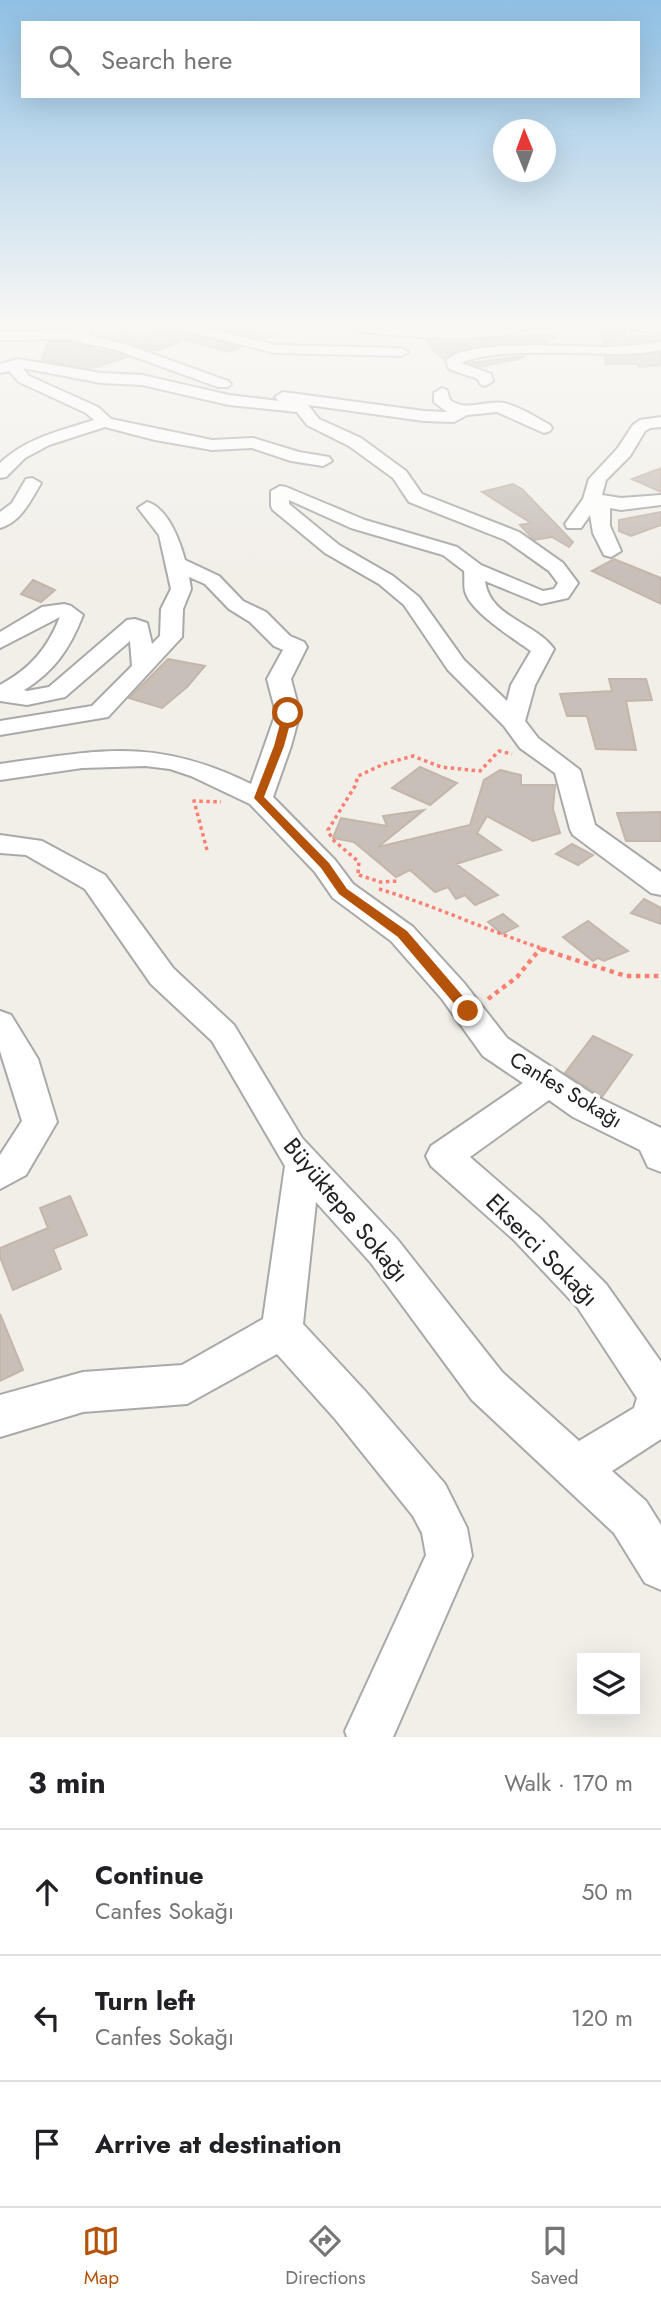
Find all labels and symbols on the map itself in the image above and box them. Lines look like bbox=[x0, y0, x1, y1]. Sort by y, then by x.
north arrow bbox=[493, 119, 556, 182]
route start bbox=[272, 697, 303, 728]
route end bbox=[452, 995, 483, 1026]
street label: Canfes Sokağı bbox=[504, 1044, 628, 1136]
street label: Büyüktepe Sokağı bbox=[275, 1130, 417, 1290]
street label: Ekserci Sokağı bbox=[478, 1185, 607, 1314]

